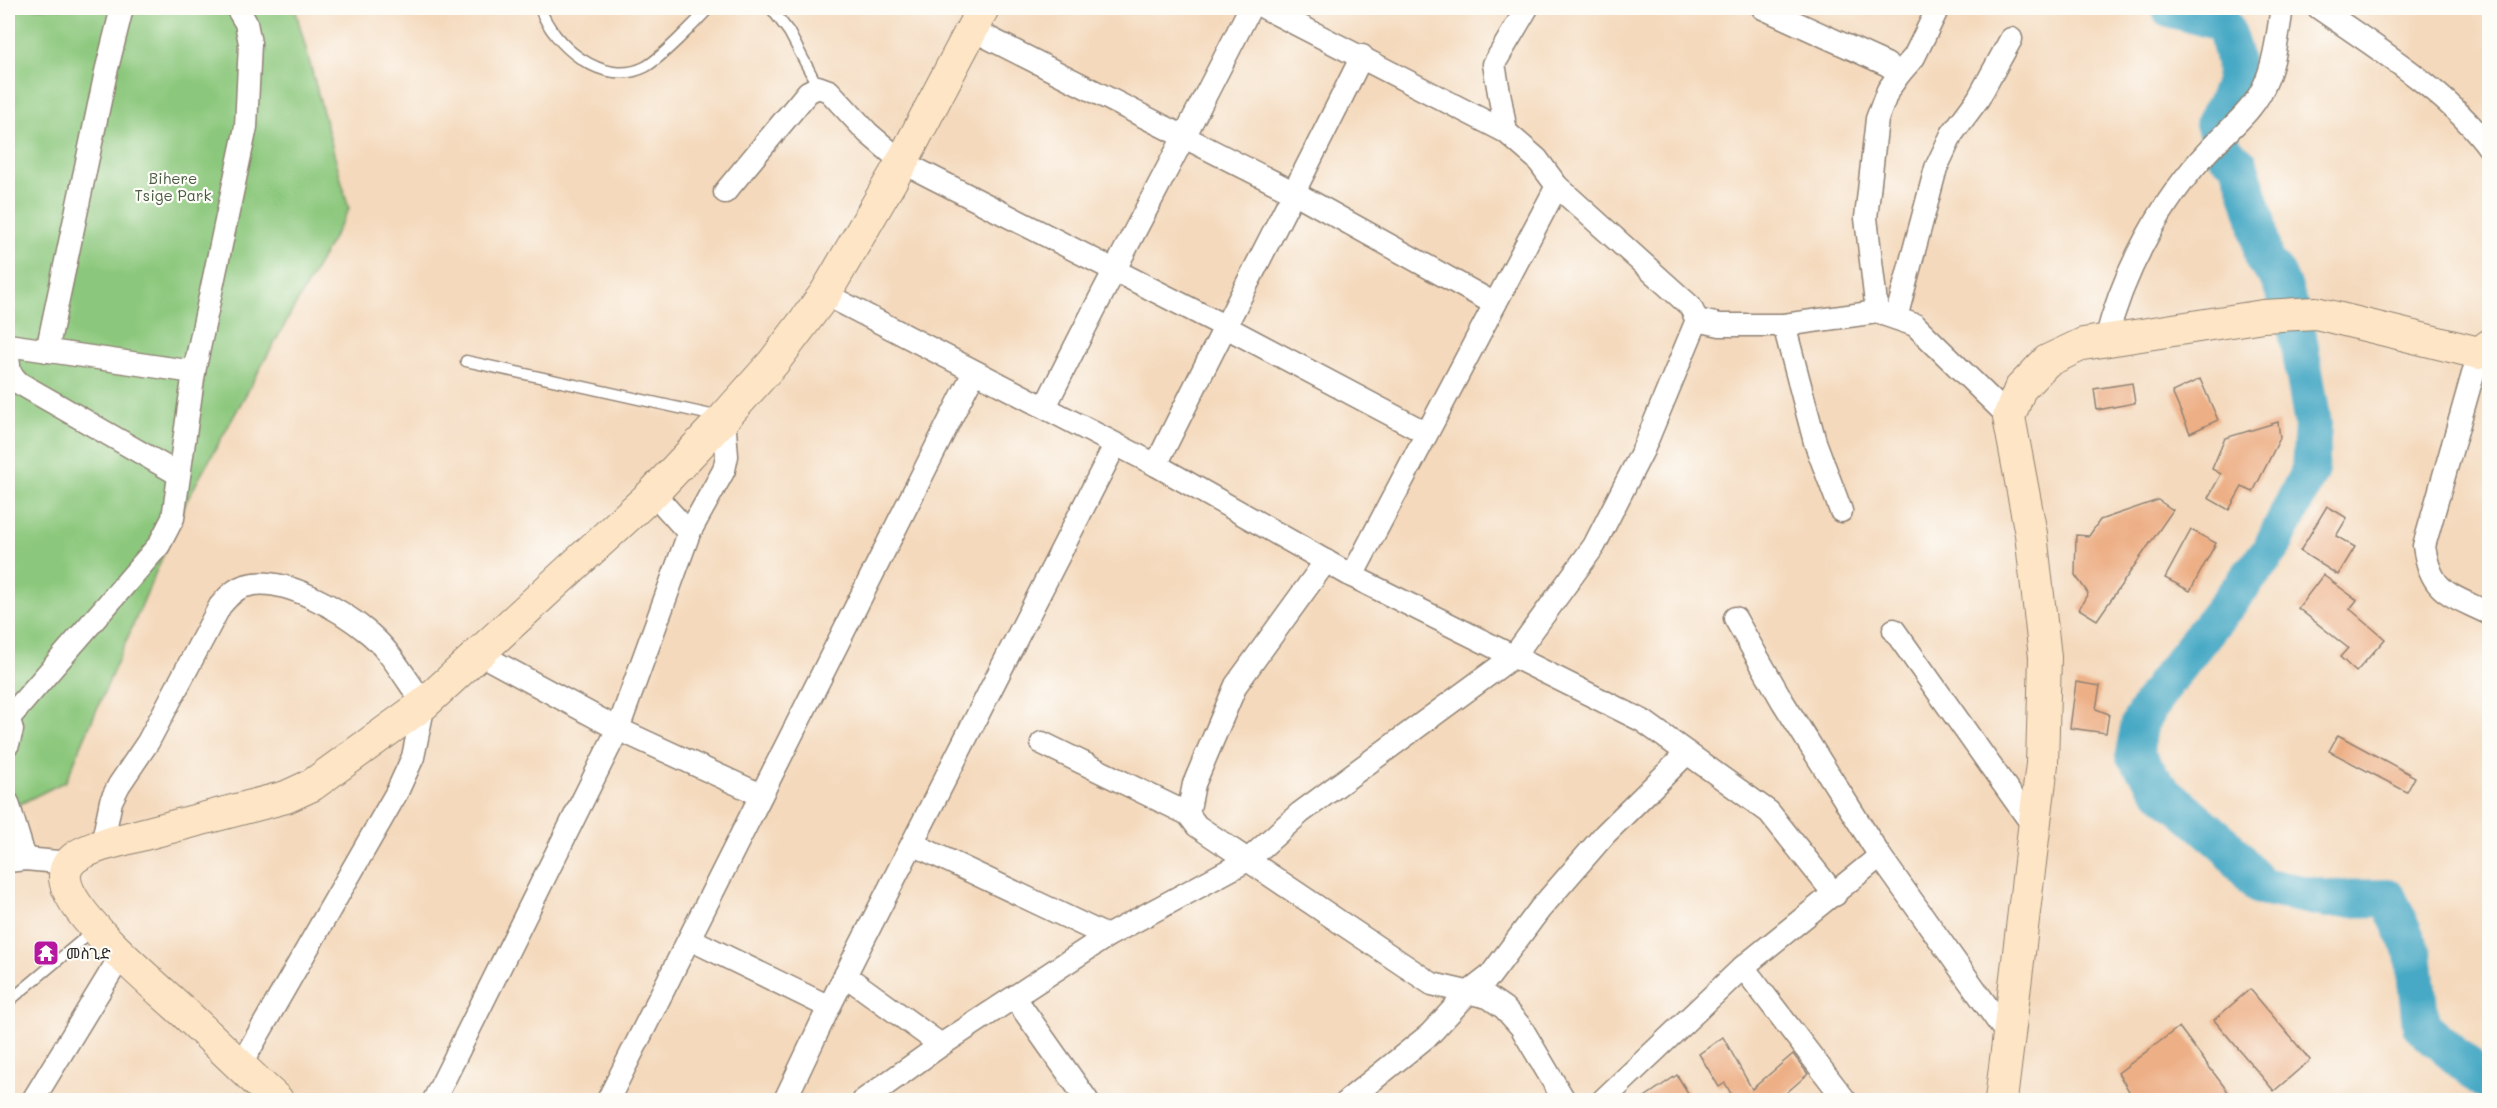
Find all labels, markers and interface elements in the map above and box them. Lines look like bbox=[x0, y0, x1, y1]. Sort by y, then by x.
park label: Bihere Tsige Park bbox=[134, 168, 212, 205]
temple icon: መስጊድ bbox=[31, 938, 61, 968]
place label: መስጊድ bbox=[66, 943, 111, 963]

